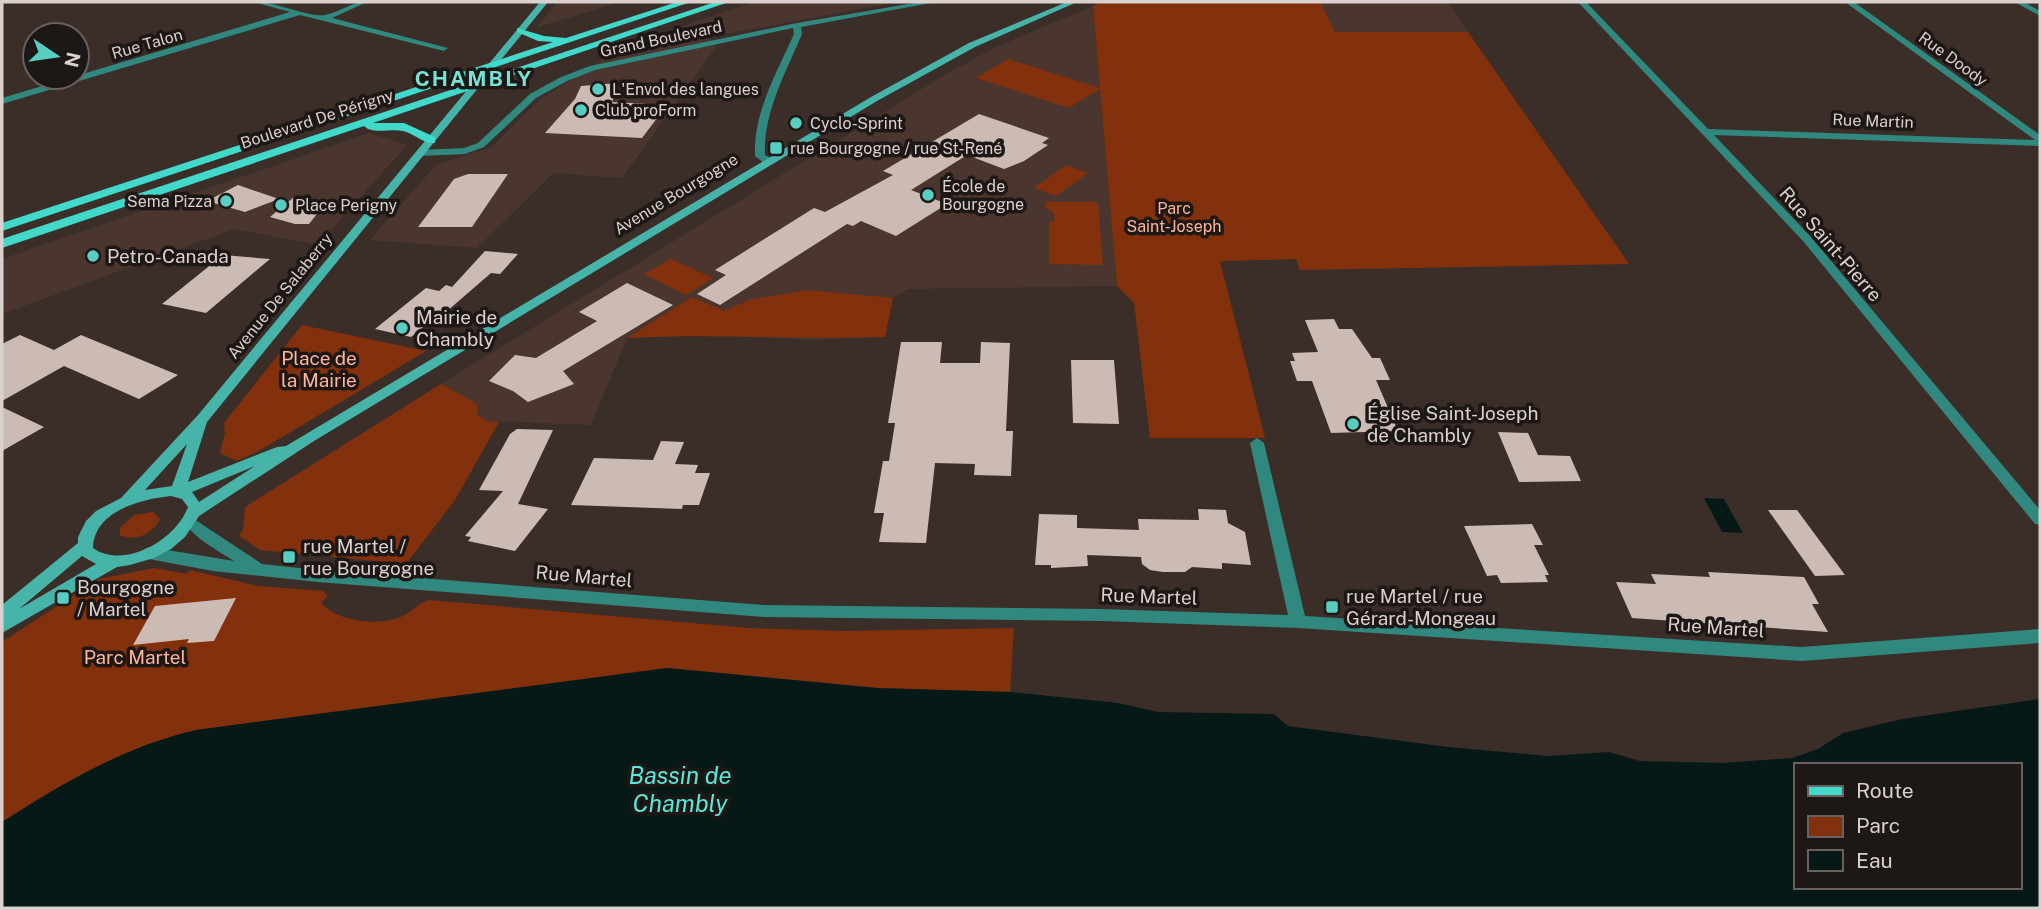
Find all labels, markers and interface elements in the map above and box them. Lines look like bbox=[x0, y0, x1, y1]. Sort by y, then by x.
street label: Grand Boulevard bbox=[598, 17, 724, 61]
north arrow bbox=[21, 21, 91, 91]
street label: Rue Talon bbox=[109, 25, 185, 63]
street label: Rue Doody bbox=[1915, 28, 1991, 90]
text: N bbox=[60, 50, 85, 70]
district label: CHAMBLY bbox=[415, 66, 533, 91]
place label: L'Envol des langues bbox=[612, 80, 759, 99]
marker: L'Envol des langues bbox=[590, 81, 606, 97]
street label: Boulevard De Périgny bbox=[238, 85, 396, 153]
place label: Club proForm bbox=[595, 101, 696, 120]
marker: Club proForm bbox=[573, 102, 589, 118]
street label: Rue Martin bbox=[1832, 110, 1914, 132]
place label: Cyclo-Sprint bbox=[810, 114, 903, 133]
marker: Cyclo-Sprint bbox=[788, 115, 804, 131]
place label: rue Bourgogne / rue St-René bbox=[790, 139, 1002, 158]
marker: rue Bourgogne / rue St-René bbox=[768, 140, 784, 156]
street label: Avenue Bourgogne bbox=[611, 150, 741, 238]
place label: École de Bourgogne bbox=[942, 176, 1024, 214]
street label: Rue Saint-Pierre bbox=[1775, 182, 1887, 306]
marker: École de Bourgogne bbox=[920, 187, 936, 203]
place label: Sema Pizza bbox=[127, 192, 212, 211]
marker: Sema Pizza bbox=[218, 193, 234, 209]
place label: Place Perigny bbox=[295, 196, 398, 215]
marker: Place Perigny bbox=[273, 197, 289, 213]
park label: Parc Saint-Joseph bbox=[1127, 199, 1221, 236]
street label: Avenue De Salaberry bbox=[224, 229, 337, 362]
place label: Petro-Canada bbox=[107, 245, 229, 267]
marker: Petro-Canada bbox=[85, 248, 101, 264]
place label: Mairie de Chambly bbox=[416, 306, 497, 350]
marker: Mairie de Chambly bbox=[394, 320, 410, 336]
park label: Place de la Mairie bbox=[281, 347, 357, 391]
place label: Église Saint-Joseph de Chambly bbox=[1367, 402, 1538, 446]
marker: Église Saint-Joseph de Chambly bbox=[1345, 416, 1361, 432]
place label: rue Martel / rue Bourgogne bbox=[303, 535, 434, 579]
marker: rue Martel / rue Bourgogne bbox=[281, 549, 297, 565]
street label: Rue Martel bbox=[535, 561, 633, 591]
place label: Bourgogne / Martel bbox=[77, 576, 175, 620]
street label: Rue Martel bbox=[1100, 583, 1198, 609]
place label: rue Martel / rue Gérard-Mongeau bbox=[1346, 585, 1496, 629]
marker: Bourgogne / Martel bbox=[55, 590, 71, 606]
marker: rue Martel / rue Gérard-Mongeau bbox=[1324, 599, 1340, 615]
street label: Rue Martel bbox=[1667, 613, 1765, 641]
park label: Parc Martel bbox=[84, 646, 186, 668]
water label: Bassin de Chambly bbox=[628, 761, 732, 817]
legend bbox=[1794, 763, 2021, 889]
text: Route bbox=[1856, 778, 1914, 803]
text: Parc bbox=[1856, 813, 1900, 838]
text: Eau bbox=[1856, 848, 1893, 873]

